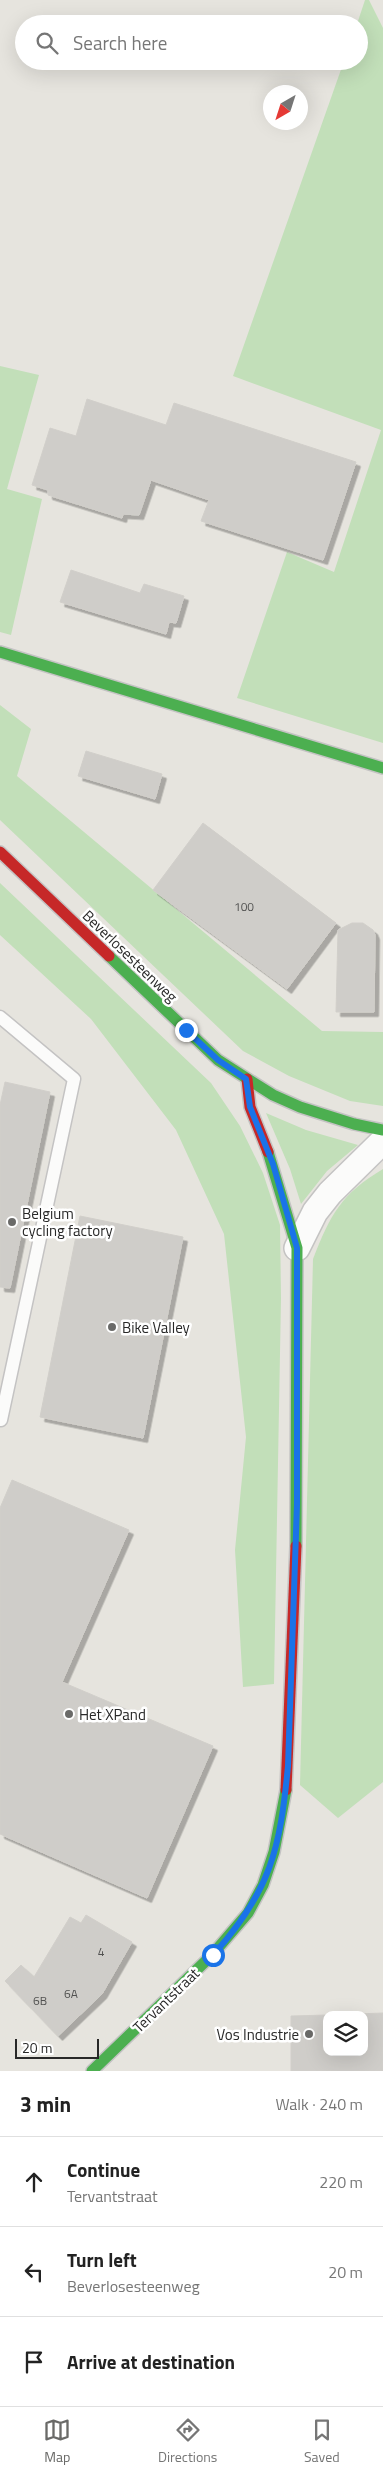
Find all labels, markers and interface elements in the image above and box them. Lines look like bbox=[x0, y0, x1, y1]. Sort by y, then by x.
search box bbox=[15, 15, 368, 70]
text: Search here bbox=[73, 28, 167, 57]
icon: search bbox=[33, 29, 61, 57]
north arrow bbox=[263, 85, 308, 130]
house number: 100 bbox=[234, 897, 254, 916]
street label: Beverlosesteenweg bbox=[77, 904, 183, 1008]
route end bbox=[175, 1019, 198, 1042]
place label: Belgium cycling factory bbox=[22, 1202, 113, 1242]
marker: Belgium cycling factory bbox=[6, 1216, 18, 1228]
place label: Bike Valley bbox=[122, 1316, 190, 1339]
marker: Bike Valley bbox=[106, 1321, 118, 1333]
place label: Het XPand bbox=[79, 1703, 146, 1726]
marker: Het XPand bbox=[63, 1708, 75, 1720]
house number: 4 bbox=[98, 1942, 105, 1961]
route start bbox=[202, 1944, 225, 1967]
street label: Tervantstraat bbox=[127, 1962, 205, 2038]
house number: 6A bbox=[64, 1984, 78, 2003]
house number: 6B bbox=[33, 1991, 47, 2010]
map controls bbox=[323, 2011, 368, 2056]
button: layers bbox=[323, 2011, 368, 2056]
place label: Vos Industrie bbox=[217, 2023, 299, 2046]
marker: Vos Industrie bbox=[303, 2028, 315, 2040]
scale bar bbox=[15, 2036, 99, 2059]
text: 20 m bbox=[22, 2037, 52, 2058]
text: 3 min bbox=[20, 2088, 71, 2120]
text: Walk · 240 m bbox=[275, 2092, 363, 2116]
text: Continue bbox=[67, 2155, 140, 2184]
icon: ahead bbox=[20, 2168, 48, 2196]
text: 220 m bbox=[319, 2170, 363, 2194]
text: Tervantstraat bbox=[67, 2184, 158, 2208]
text: Turn left bbox=[67, 2245, 137, 2274]
icon: left bbox=[20, 2258, 48, 2286]
text: 20 m bbox=[328, 2260, 363, 2284]
text: Beverlosesteenweg bbox=[67, 2274, 200, 2298]
text: Arrive at destination bbox=[67, 2347, 235, 2376]
icon: arrive bbox=[20, 2348, 48, 2376]
tab: Map bbox=[43, 2416, 71, 2467]
tab: Directions bbox=[158, 2416, 217, 2467]
tab: Saved bbox=[304, 2416, 340, 2467]

